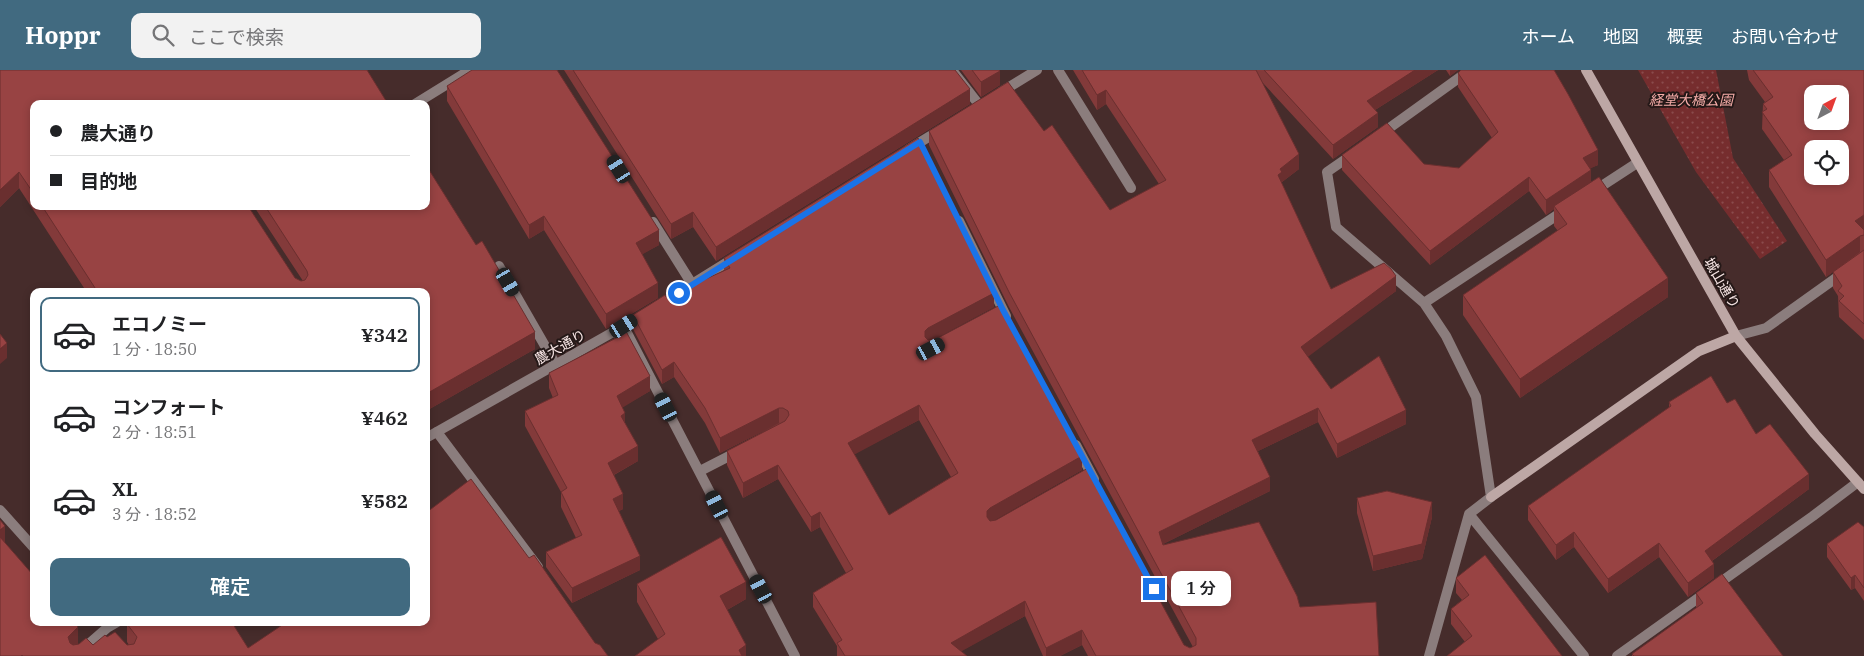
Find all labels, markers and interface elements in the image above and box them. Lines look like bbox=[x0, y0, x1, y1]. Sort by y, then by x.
search box bbox=[131, 13, 481, 58]
text: Hoppr bbox=[25, 19, 101, 51]
icon: search bbox=[149, 21, 177, 49]
text: ここで検索 bbox=[189, 25, 284, 49]
text: ホーム bbox=[1522, 25, 1575, 48]
text: 地図 bbox=[1603, 25, 1639, 48]
text: 概要 bbox=[1667, 25, 1703, 48]
text: お問い合わせ bbox=[1731, 25, 1839, 48]
north arrow bbox=[1804, 85, 1849, 130]
map controls bbox=[1804, 85, 1849, 185]
park label: 経堂大橋公園 bbox=[1649, 91, 1735, 109]
text: 農大通り bbox=[80, 121, 156, 145]
button: locate bbox=[1804, 140, 1849, 185]
car bbox=[604, 152, 633, 186]
text: 目的地 bbox=[80, 169, 137, 193]
street label: 城山通り bbox=[1700, 254, 1744, 312]
car bbox=[494, 265, 521, 299]
route start bbox=[668, 282, 690, 304]
icon: car bbox=[52, 312, 97, 357]
text: エコノミー bbox=[112, 312, 207, 336]
car bbox=[607, 312, 640, 340]
text: ¥342 bbox=[361, 323, 408, 347]
street label: 農大通り bbox=[531, 326, 589, 368]
car bbox=[914, 335, 947, 363]
text: 1 分 · 18:50 bbox=[112, 339, 197, 359]
car bbox=[652, 390, 679, 424]
icon: car bbox=[52, 395, 97, 440]
text: コンフォート bbox=[112, 395, 225, 419]
text: ¥462 bbox=[361, 406, 408, 430]
text: 2 分 · 18:51 bbox=[112, 422, 197, 442]
text: XL bbox=[112, 477, 138, 501]
icon: car bbox=[52, 478, 97, 523]
car bbox=[703, 488, 730, 522]
text: ¥582 bbox=[361, 489, 408, 513]
text: 3 分 · 18:52 bbox=[112, 504, 197, 524]
button: 確定 bbox=[50, 558, 410, 616]
car bbox=[747, 572, 774, 606]
callout: 1 分 bbox=[1172, 572, 1232, 606]
route end bbox=[1143, 578, 1165, 600]
text: 1 分 bbox=[1186, 578, 1216, 598]

